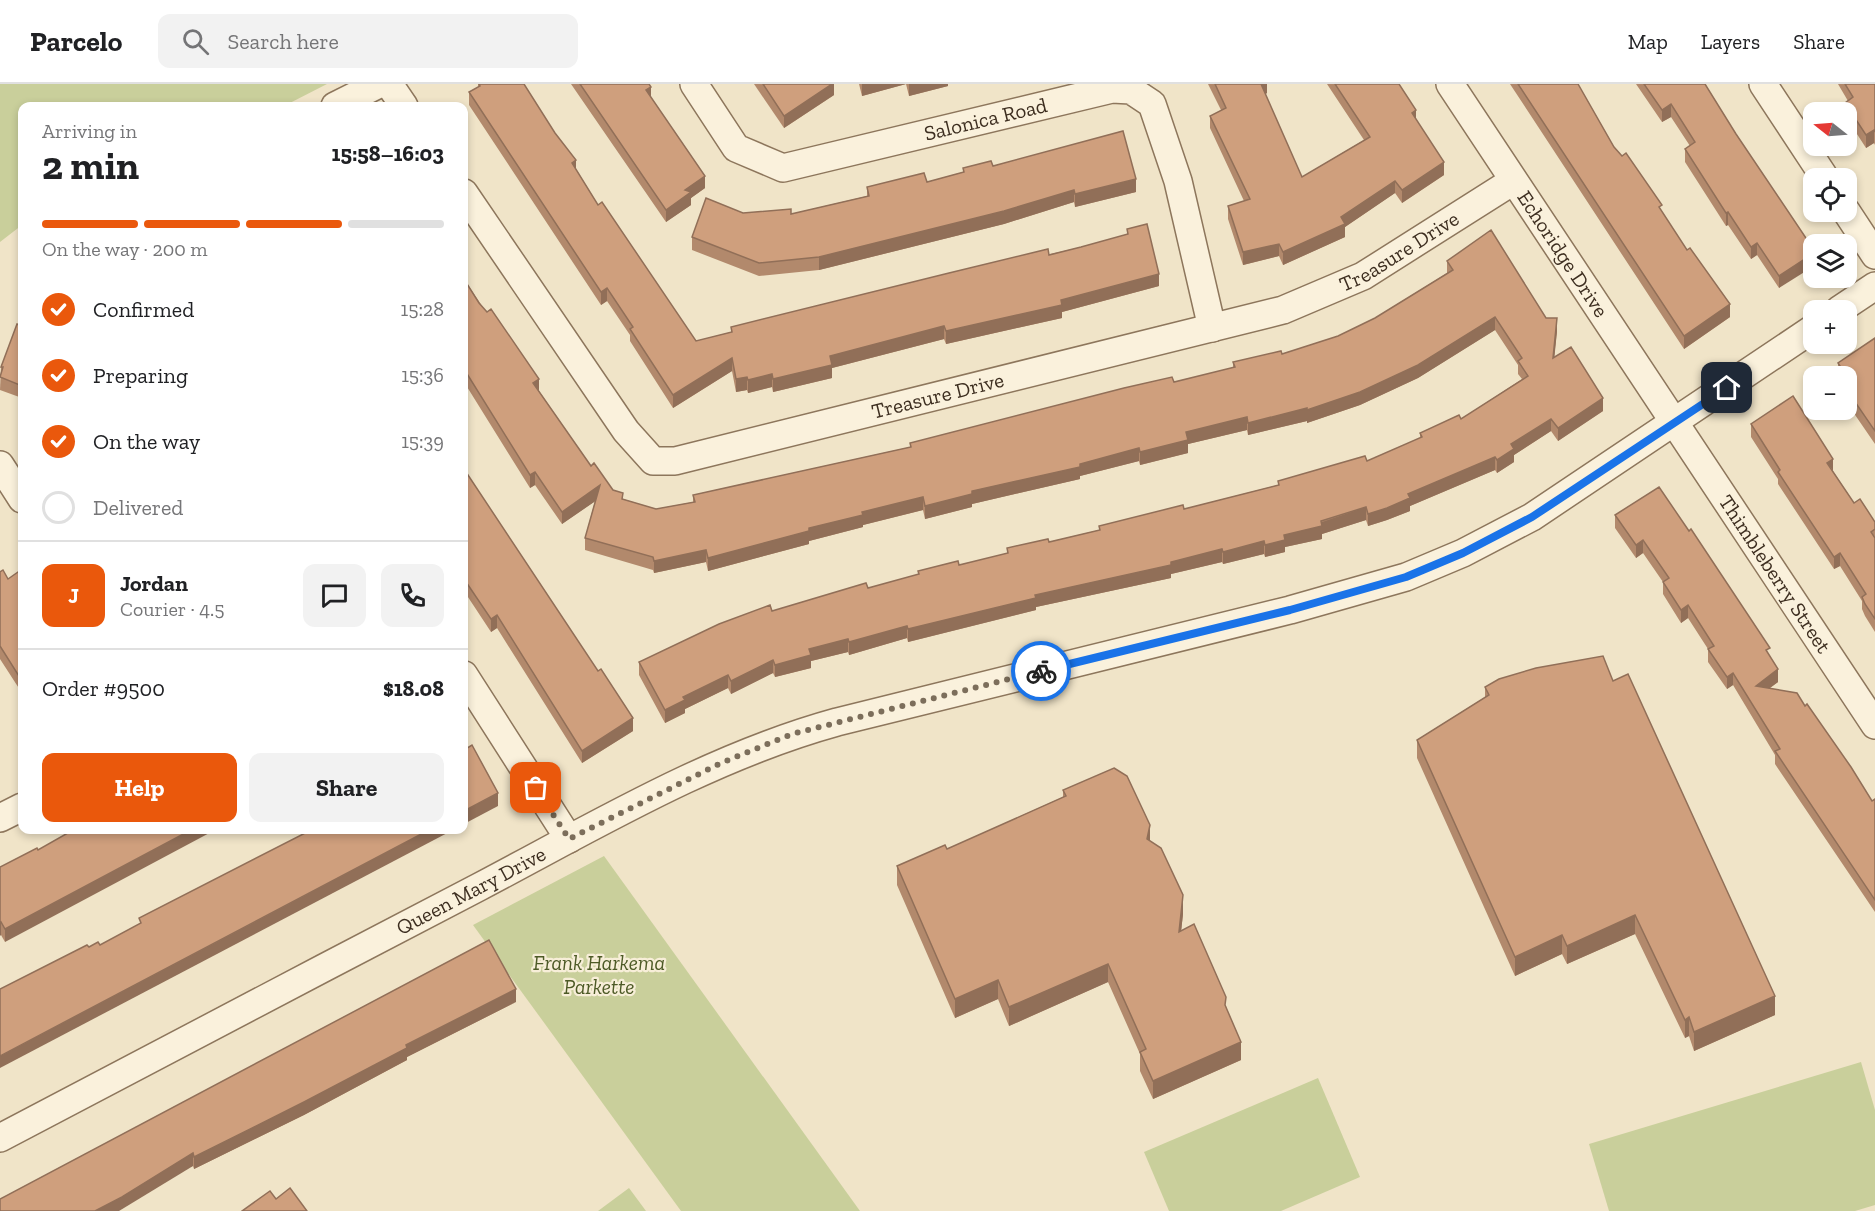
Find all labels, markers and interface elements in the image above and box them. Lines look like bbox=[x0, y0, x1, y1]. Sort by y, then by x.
search box bbox=[158, 14, 578, 68]
text: Parcelo bbox=[30, 25, 122, 58]
icon: search bbox=[179, 25, 212, 58]
text: Search here bbox=[227, 28, 339, 55]
text: Map bbox=[1628, 29, 1668, 54]
text: Layers bbox=[1701, 29, 1760, 54]
text: Share bbox=[1793, 29, 1845, 54]
street label: Salonica Road bbox=[922, 92, 1050, 146]
north arrow bbox=[1803, 102, 1857, 156]
map controls bbox=[1803, 102, 1857, 420]
text: Arriving in bbox=[42, 119, 137, 143]
text: 15:58–16:03 bbox=[332, 140, 444, 167]
text: 2 min bbox=[42, 142, 139, 189]
button: locate bbox=[1803, 168, 1857, 222]
street label: Echoridge Drive bbox=[1512, 186, 1614, 322]
street label: Treasure Drive bbox=[1335, 206, 1463, 297]
button: layers bbox=[1803, 234, 1857, 288]
text: On the way · 200 m bbox=[42, 237, 208, 261]
icon: check bbox=[42, 293, 75, 326]
text: Confirmed bbox=[93, 296, 194, 323]
text: 15:28 bbox=[401, 297, 444, 321]
button: + bbox=[1803, 300, 1857, 354]
icon: check bbox=[42, 359, 75, 392]
text: Preparing bbox=[93, 362, 188, 389]
pin bbox=[1701, 362, 1752, 413]
text: 15:36 bbox=[401, 363, 444, 387]
button: − bbox=[1803, 366, 1857, 420]
street label: Treasure Drive bbox=[869, 367, 1007, 424]
icon: home bbox=[1710, 371, 1743, 404]
icon: check bbox=[42, 425, 75, 458]
text: On the way bbox=[93, 428, 200, 455]
text: 15:39 bbox=[401, 429, 444, 453]
street label: Thimbleberry Street bbox=[1714, 490, 1837, 658]
text: Delivered bbox=[93, 494, 183, 521]
button: chat bbox=[303, 564, 366, 627]
button: phone bbox=[381, 564, 444, 627]
text: Jordan bbox=[120, 570, 188, 597]
text: J bbox=[68, 582, 79, 609]
text: Courier · 4.5 bbox=[120, 597, 225, 621]
courier bbox=[1011, 641, 1071, 701]
icon: bike bbox=[1025, 655, 1058, 688]
text: Order #9500 bbox=[42, 675, 165, 702]
text: $18.08 bbox=[383, 675, 444, 702]
button: Help bbox=[42, 753, 237, 822]
button: Share bbox=[249, 753, 444, 822]
pin bbox=[510, 762, 561, 813]
icon: bag bbox=[519, 771, 552, 804]
street label: Queen Mary Drive bbox=[392, 841, 550, 940]
park label: Frank Harkema Parkette bbox=[533, 950, 665, 999]

